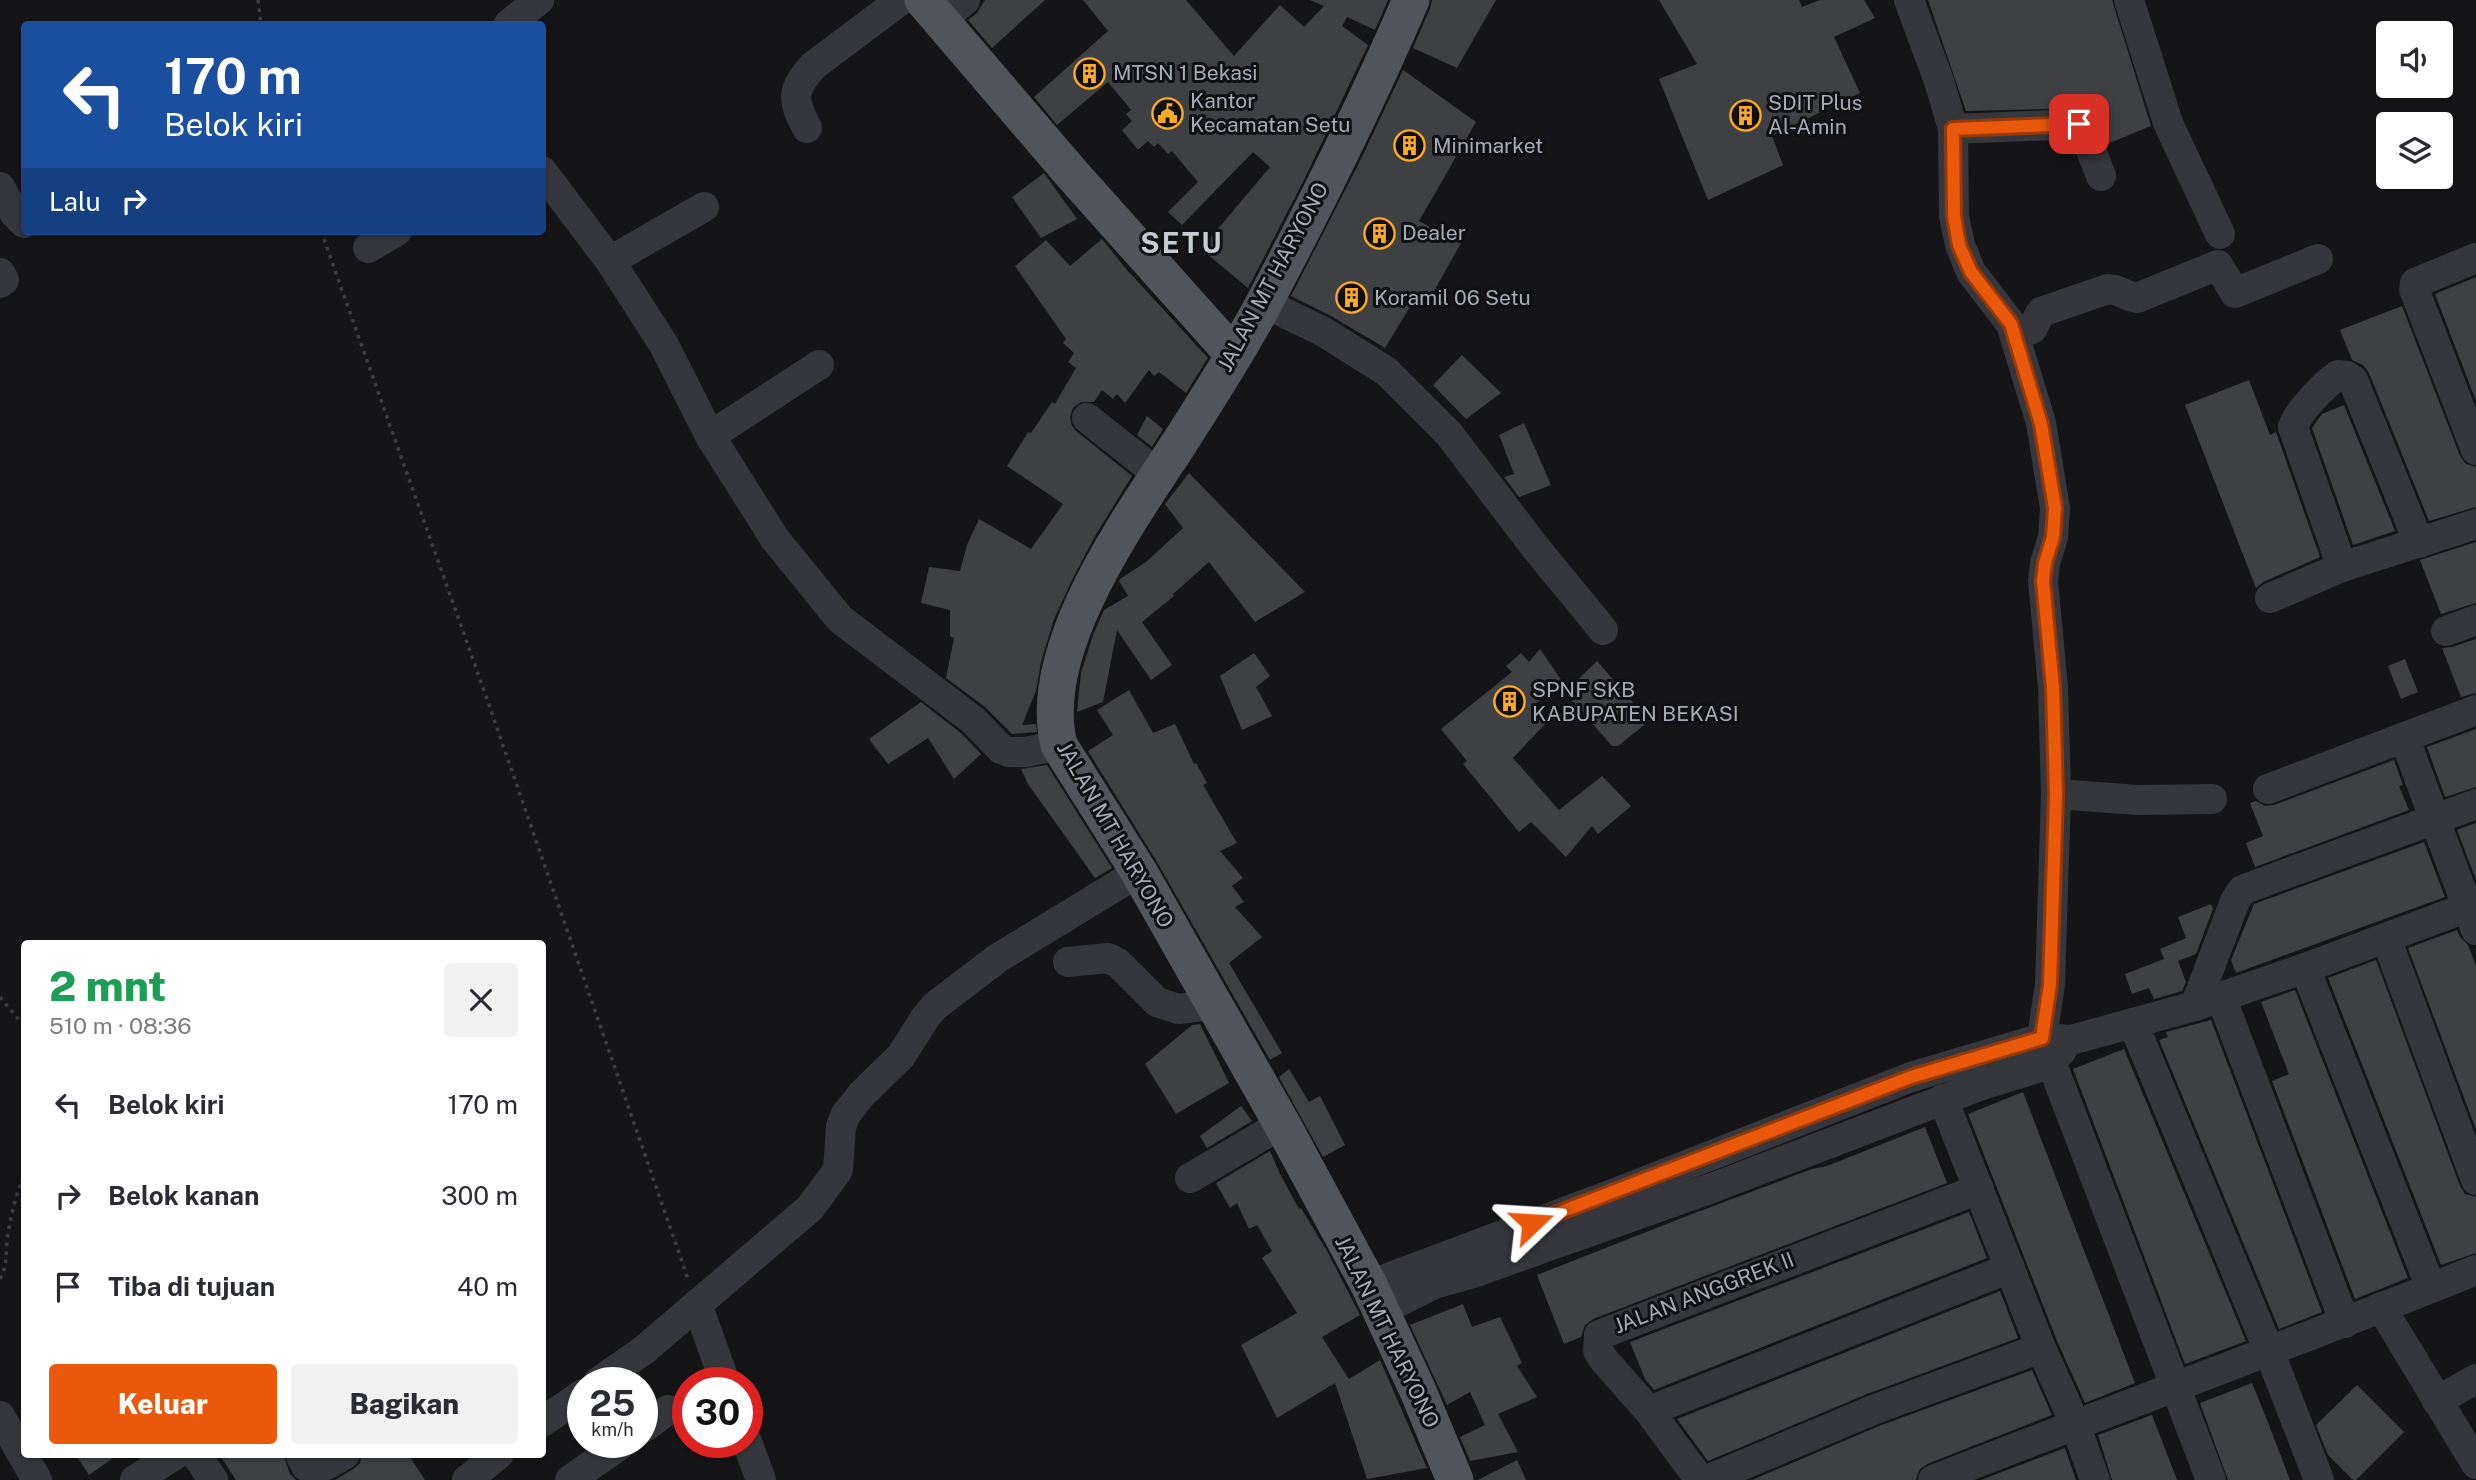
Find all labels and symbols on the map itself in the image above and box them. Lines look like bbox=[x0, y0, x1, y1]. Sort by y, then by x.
building icon: MTSN 1 Bekasi bbox=[1073, 56, 1107, 90]
place label: MTSN 1 Bekasi bbox=[1113, 60, 1258, 85]
place label: Kantor Kecamatan Setu bbox=[1190, 88, 1350, 137]
place label: SDIT Plus Al-Amin bbox=[1768, 90, 1862, 139]
pin bbox=[2049, 94, 2109, 154]
public building icon: Kantor Kecamatan Setu bbox=[1150, 96, 1184, 130]
building icon: SDIT Plus Al-Amin bbox=[1728, 98, 1762, 132]
building icon: Minimarket bbox=[1393, 129, 1427, 163]
place label: Minimarket bbox=[1433, 133, 1543, 158]
street label: JALAN MT HARYONO bbox=[1212, 178, 1333, 376]
building icon: Dealer bbox=[1362, 216, 1396, 250]
place label: Dealer bbox=[1402, 220, 1466, 245]
district label: SETU bbox=[1140, 226, 1224, 259]
building icon: Koramil 06 Setu bbox=[1334, 281, 1368, 315]
place label: Koramil 06 Setu bbox=[1374, 285, 1531, 310]
place label: SPNF SKB KABUPATEN BEKASI bbox=[1532, 677, 1739, 726]
building icon: SPNF SKB KABUPATEN BEKASI bbox=[1492, 685, 1526, 719]
street label: JALAN MT HARYONO bbox=[1052, 737, 1179, 932]
position arrow bbox=[1495, 1186, 1569, 1260]
street label: JALAN MT HARYONO bbox=[1330, 1232, 1445, 1432]
street label: JALAN ANGGREK II bbox=[1610, 1247, 1797, 1338]
speed limit sign: 30 bbox=[672, 1367, 763, 1458]

